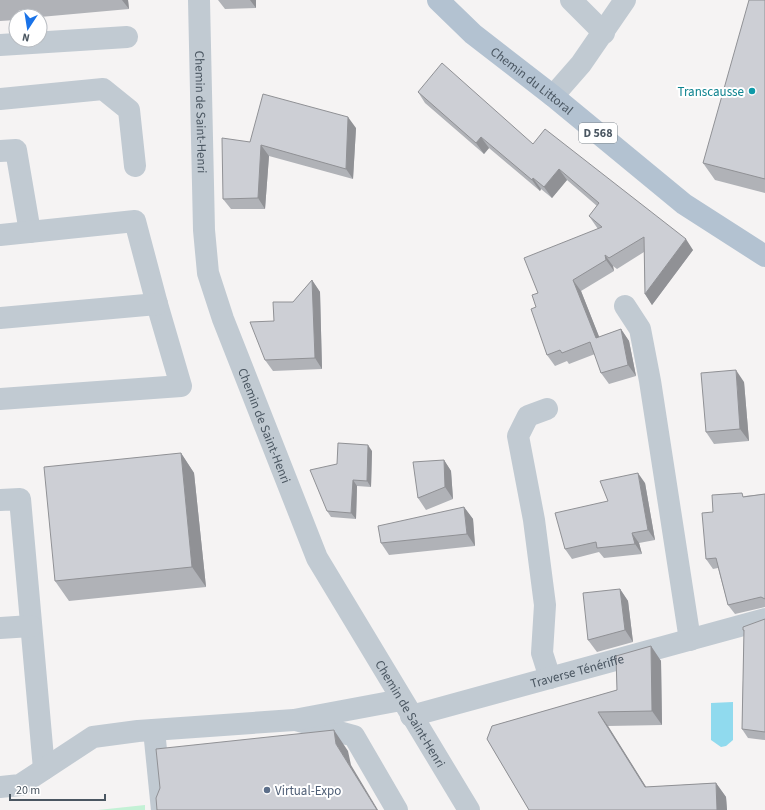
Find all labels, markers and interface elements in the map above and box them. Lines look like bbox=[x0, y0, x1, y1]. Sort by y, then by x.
north arrow bbox=[8, 8, 48, 48]
text: N bbox=[21, 29, 31, 45]
street label: Chemin du Littoral bbox=[487, 43, 577, 119]
street label: Chemin de Saint-Henri bbox=[190, 50, 211, 174]
place label: Transcausse bbox=[678, 83, 744, 101]
marker: Transcausse bbox=[747, 86, 757, 96]
road number: D 568 bbox=[579, 123, 617, 143]
street label: Chemin de Saint-Henri bbox=[233, 365, 295, 486]
street label: Traverse Ténériffe bbox=[528, 650, 626, 693]
street label: Chemin de Saint-Henri bbox=[371, 657, 449, 771]
scale bar bbox=[10, 776, 105, 802]
text: 20 m bbox=[16, 782, 40, 799]
place label: Virtual-Expo bbox=[275, 782, 341, 800]
marker: Virtual-Expo bbox=[262, 785, 272, 795]

